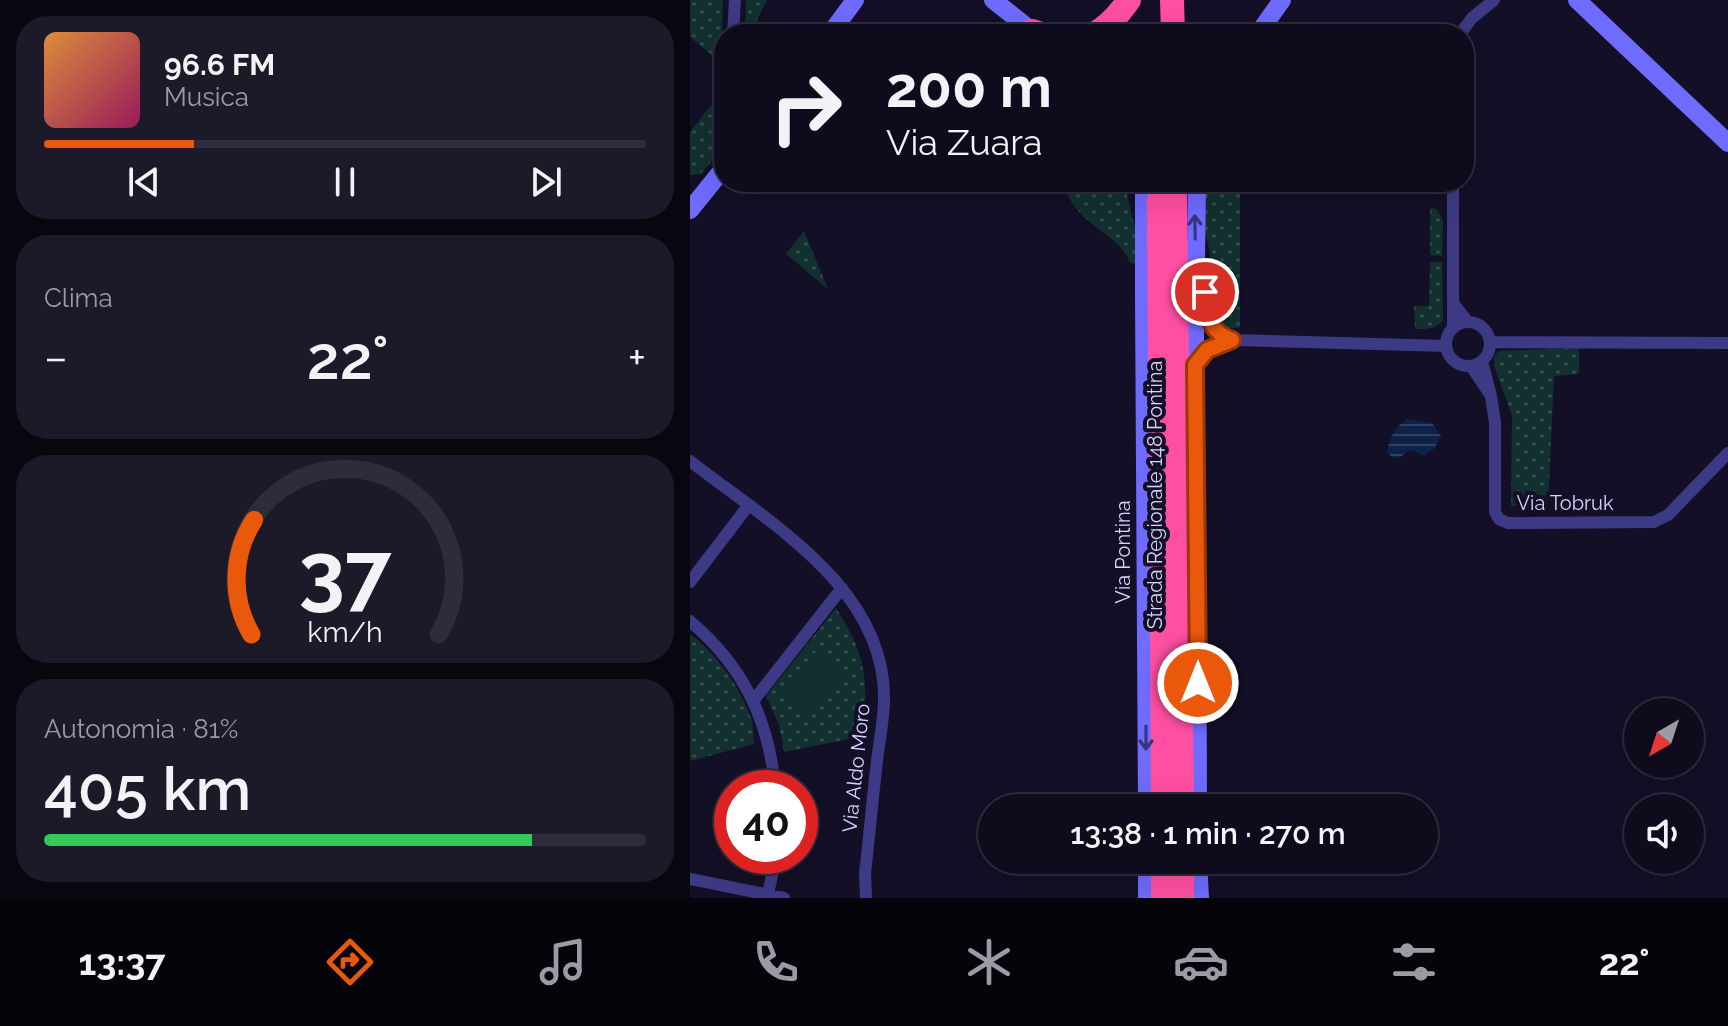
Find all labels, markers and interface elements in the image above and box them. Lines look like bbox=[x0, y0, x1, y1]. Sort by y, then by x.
text: 96.6 FM bbox=[164, 47, 275, 82]
text: 200 m bbox=[886, 54, 1052, 120]
icon: right bbox=[754, 56, 858, 160]
text: Musica bbox=[164, 82, 249, 112]
text: Via Zuara bbox=[886, 121, 1042, 163]
icon: previous bbox=[122, 160, 166, 204]
icon: pause bbox=[323, 160, 367, 204]
icon: next bbox=[524, 160, 568, 204]
one-way arrow bbox=[1187, 214, 1203, 241]
pin bbox=[1171, 258, 1239, 326]
icon: arrive bbox=[1183, 270, 1227, 314]
text: Clima bbox=[44, 283, 113, 313]
text: 22° bbox=[307, 323, 389, 393]
text: − bbox=[44, 332, 68, 383]
text: + bbox=[628, 332, 646, 383]
street label: Strada Regionale 148 Pontina bbox=[1143, 361, 1167, 629]
street label: Via Tobruk bbox=[1516, 491, 1614, 515]
street label: Via Pontina bbox=[1111, 500, 1135, 604]
text: 37 bbox=[298, 522, 392, 619]
text: km/h bbox=[307, 615, 383, 649]
position arrow bbox=[1156, 641, 1240, 725]
north arrow bbox=[1624, 698, 1704, 778]
map controls bbox=[1624, 698, 1704, 874]
street label: Via Aldo Moro bbox=[837, 702, 875, 834]
text: Autonomia · 81% bbox=[44, 714, 238, 744]
one-way arrow bbox=[1138, 724, 1154, 751]
text: 405 km bbox=[44, 754, 251, 824]
speed limit sign: 40 bbox=[714, 770, 818, 874]
button: sound bbox=[1624, 794, 1704, 874]
text: 13:38 · 1 min · 270 m bbox=[1070, 816, 1346, 851]
icon: directions bbox=[322, 934, 378, 990]
icon: music bbox=[535, 934, 591, 990]
icon: phone bbox=[748, 934, 804, 990]
icon: climate bbox=[961, 934, 1017, 990]
icon: car bbox=[1173, 934, 1229, 990]
icon: filters bbox=[1386, 934, 1442, 990]
text: 13:37 bbox=[78, 941, 165, 983]
text: 22° bbox=[1599, 941, 1650, 983]

